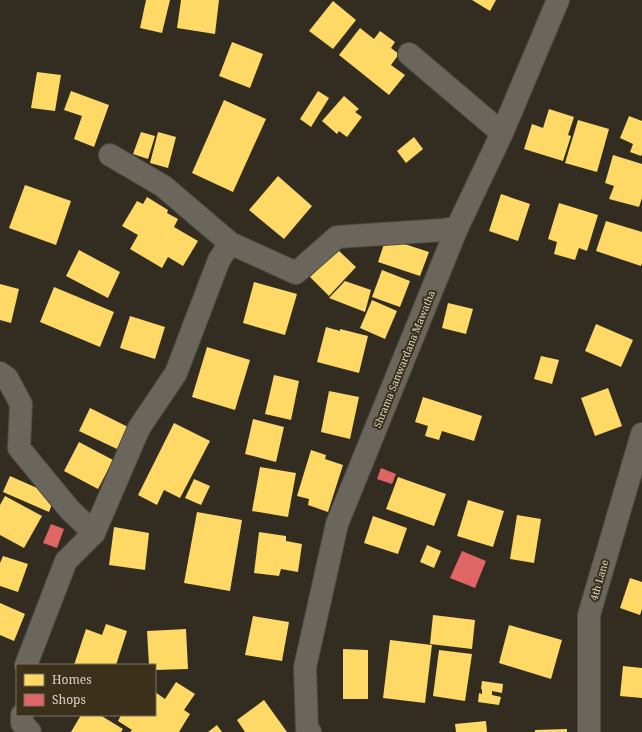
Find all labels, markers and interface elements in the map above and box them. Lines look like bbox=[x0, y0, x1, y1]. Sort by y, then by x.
street label: Shrama Sanwardana Mawatha bbox=[370, 288, 438, 430]
street label: 4th Lane bbox=[587, 558, 611, 602]
legend bbox=[16, 664, 156, 716]
text: Homes bbox=[52, 671, 92, 688]
text: Shops bbox=[52, 691, 86, 708]

